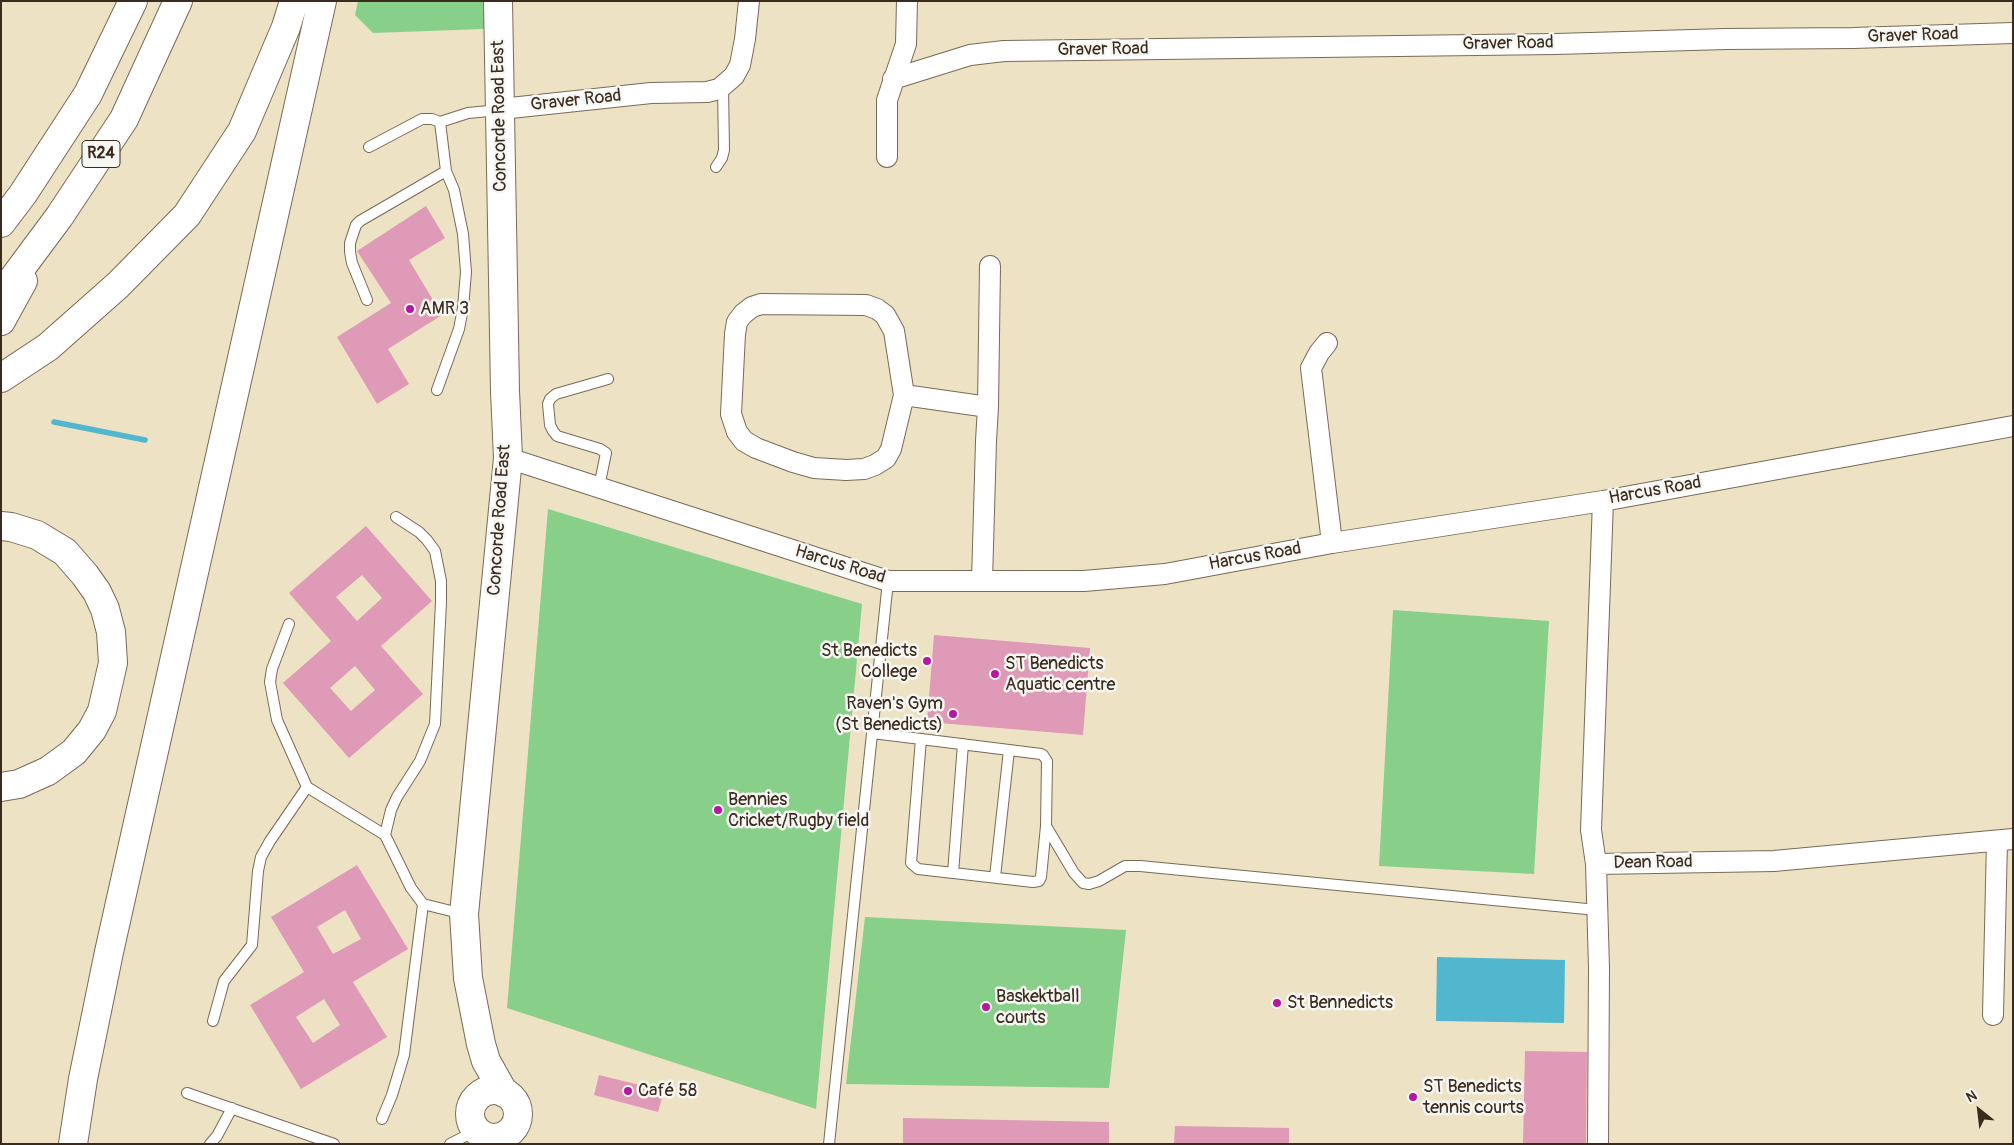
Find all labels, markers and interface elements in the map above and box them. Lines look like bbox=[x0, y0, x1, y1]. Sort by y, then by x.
street label: Graver Road bbox=[1867, 24, 1959, 48]
street label: Graver Road bbox=[1462, 32, 1554, 56]
street label: Graver Road bbox=[1057, 38, 1149, 62]
street label: Concorde Road East bbox=[488, 40, 512, 192]
street label: Graver Road bbox=[529, 85, 623, 117]
road number: R24 bbox=[82, 140, 120, 168]
place label: AMR 3 bbox=[420, 298, 469, 320]
marker: AMR 3 bbox=[404, 303, 416, 315]
street label: Concorde Road East bbox=[484, 444, 516, 596]
street label: Harcus Road bbox=[1607, 472, 1703, 510]
street label: Harcus Road bbox=[1207, 538, 1303, 576]
street label: Harcus Road bbox=[792, 541, 888, 589]
place label: St Benedicts College bbox=[821, 640, 917, 682]
place label: ST Benedicts Aquatic centre bbox=[1005, 653, 1115, 696]
marker: St Benedicts College bbox=[921, 655, 933, 667]
marker: ST Benedicts Aquatic centre bbox=[989, 668, 1001, 680]
place label: Raven's Gym (St Benedicts) bbox=[835, 693, 943, 736]
marker: Raven's Gym (St Benedicts) bbox=[947, 708, 959, 720]
place label: Bennies Cricket/Rugby field bbox=[728, 789, 869, 832]
marker: Bennies Cricket/Rugby field bbox=[712, 804, 724, 816]
street label: Dean Road bbox=[1613, 852, 1693, 874]
place label: Baskektball courts bbox=[996, 986, 1080, 1028]
place label: St Bennedicts bbox=[1287, 992, 1393, 1014]
marker: St Bennedicts bbox=[1271, 997, 1283, 1009]
marker: Baskektball courts bbox=[980, 1001, 992, 1013]
place label: ST Benedicts tennis courts bbox=[1423, 1076, 1524, 1118]
place label: Café 58 bbox=[638, 1080, 697, 1102]
marker: Café 58 bbox=[622, 1085, 634, 1097]
north arrow bbox=[1954, 1085, 2004, 1135]
text: N bbox=[1963, 1087, 1980, 1106]
marker: ST Benedicts tennis courts bbox=[1407, 1091, 1419, 1103]

